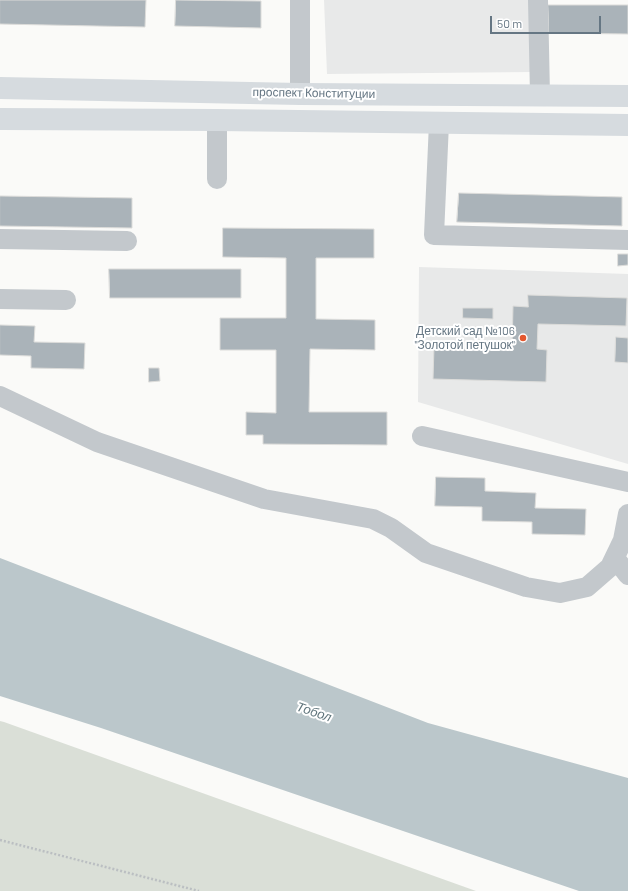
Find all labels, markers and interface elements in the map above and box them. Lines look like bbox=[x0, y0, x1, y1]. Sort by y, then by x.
scale bar bbox=[492, 8, 603, 34]
text: 50 m bbox=[497, 16, 522, 30]
street label: проспект Конституции bbox=[253, 85, 375, 101]
place label: Детский сад №106 "Золотой петушок" bbox=[414, 324, 515, 352]
marker: Детский сад №106 "Золотой петушок" bbox=[518, 333, 528, 343]
water label: Тобол bbox=[294, 699, 334, 725]

